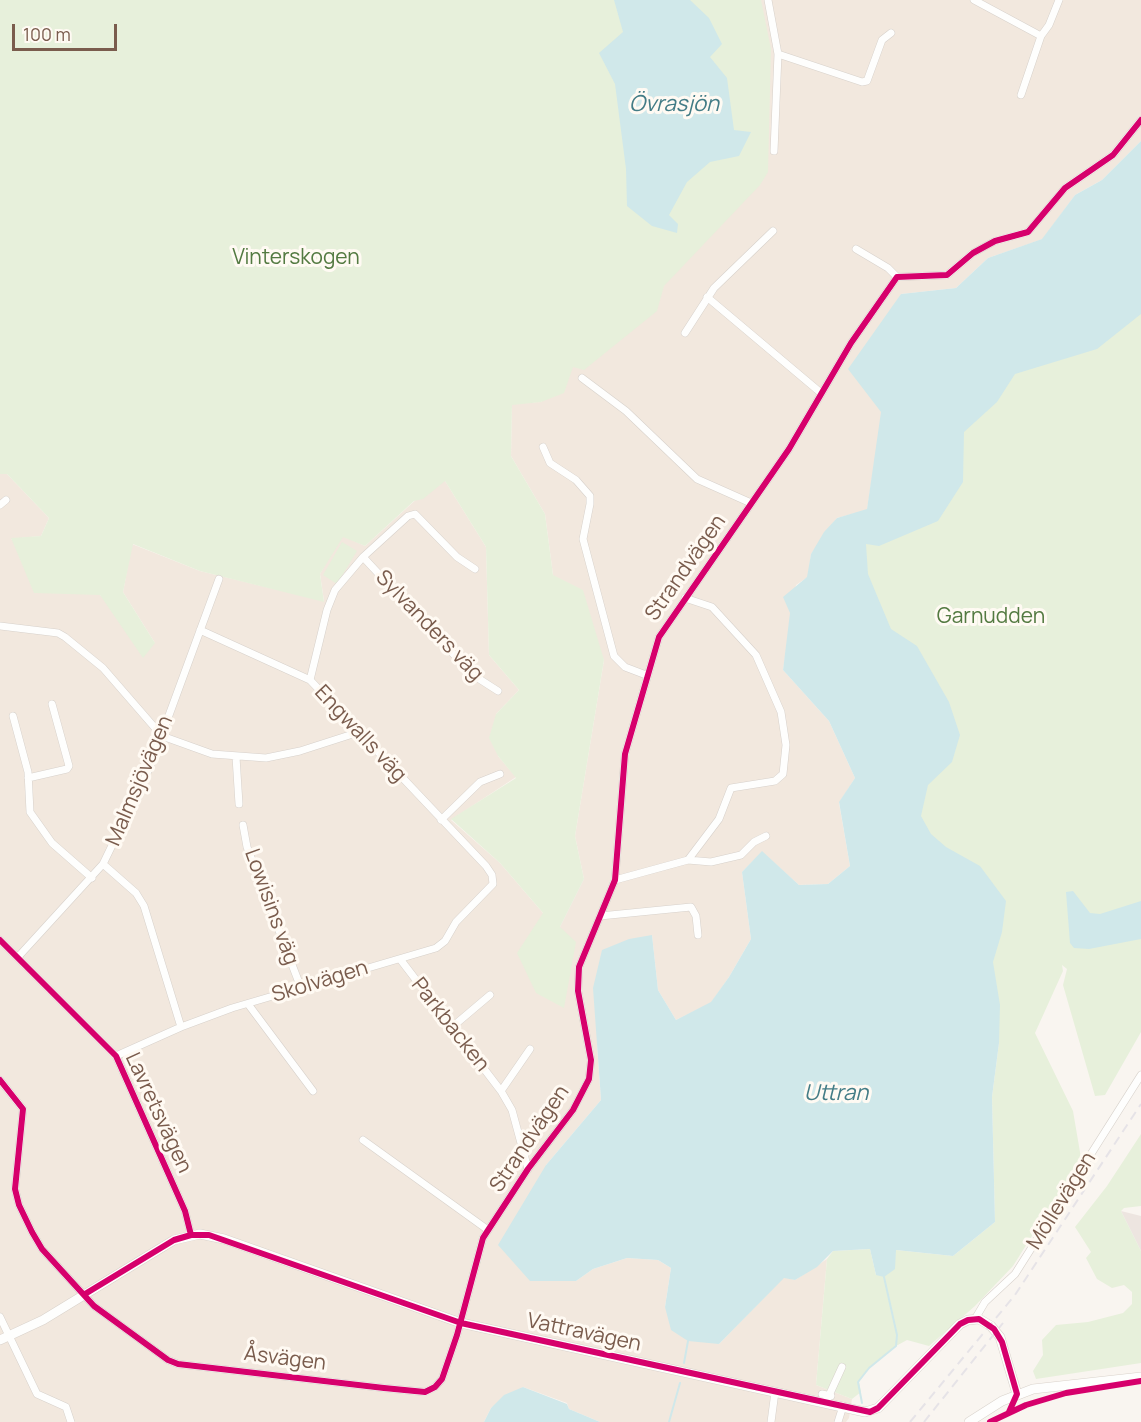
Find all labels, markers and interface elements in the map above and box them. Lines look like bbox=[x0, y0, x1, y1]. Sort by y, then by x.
scale bar bbox=[15, 12, 120, 50]
text: 100 m bbox=[23, 22, 71, 46]
water label: Övrasjön bbox=[629, 92, 719, 118]
park label: Vinterskogen bbox=[232, 245, 360, 271]
street label: Strandvägen bbox=[640, 510, 732, 626]
street label: Sylvanders väg bbox=[370, 565, 488, 687]
park label: Garnudden bbox=[937, 604, 1045, 630]
street label: Engwalls väg bbox=[309, 680, 411, 788]
street label: Malmsjövägen bbox=[101, 712, 179, 850]
street label: Lowisins väg bbox=[238, 846, 304, 968]
street label: Skolvägen bbox=[269, 955, 371, 1009]
street label: Parkbacken bbox=[406, 973, 494, 1077]
street label: Lavretsvägen bbox=[119, 1049, 197, 1177]
street label: Strandvägen bbox=[485, 1081, 575, 1197]
water label: Uttran bbox=[804, 1081, 868, 1107]
street label: Möllevägen bbox=[1022, 1148, 1102, 1254]
street label: Vattravägen bbox=[525, 1309, 643, 1357]
street label: Åsvägen bbox=[243, 1341, 327, 1377]

